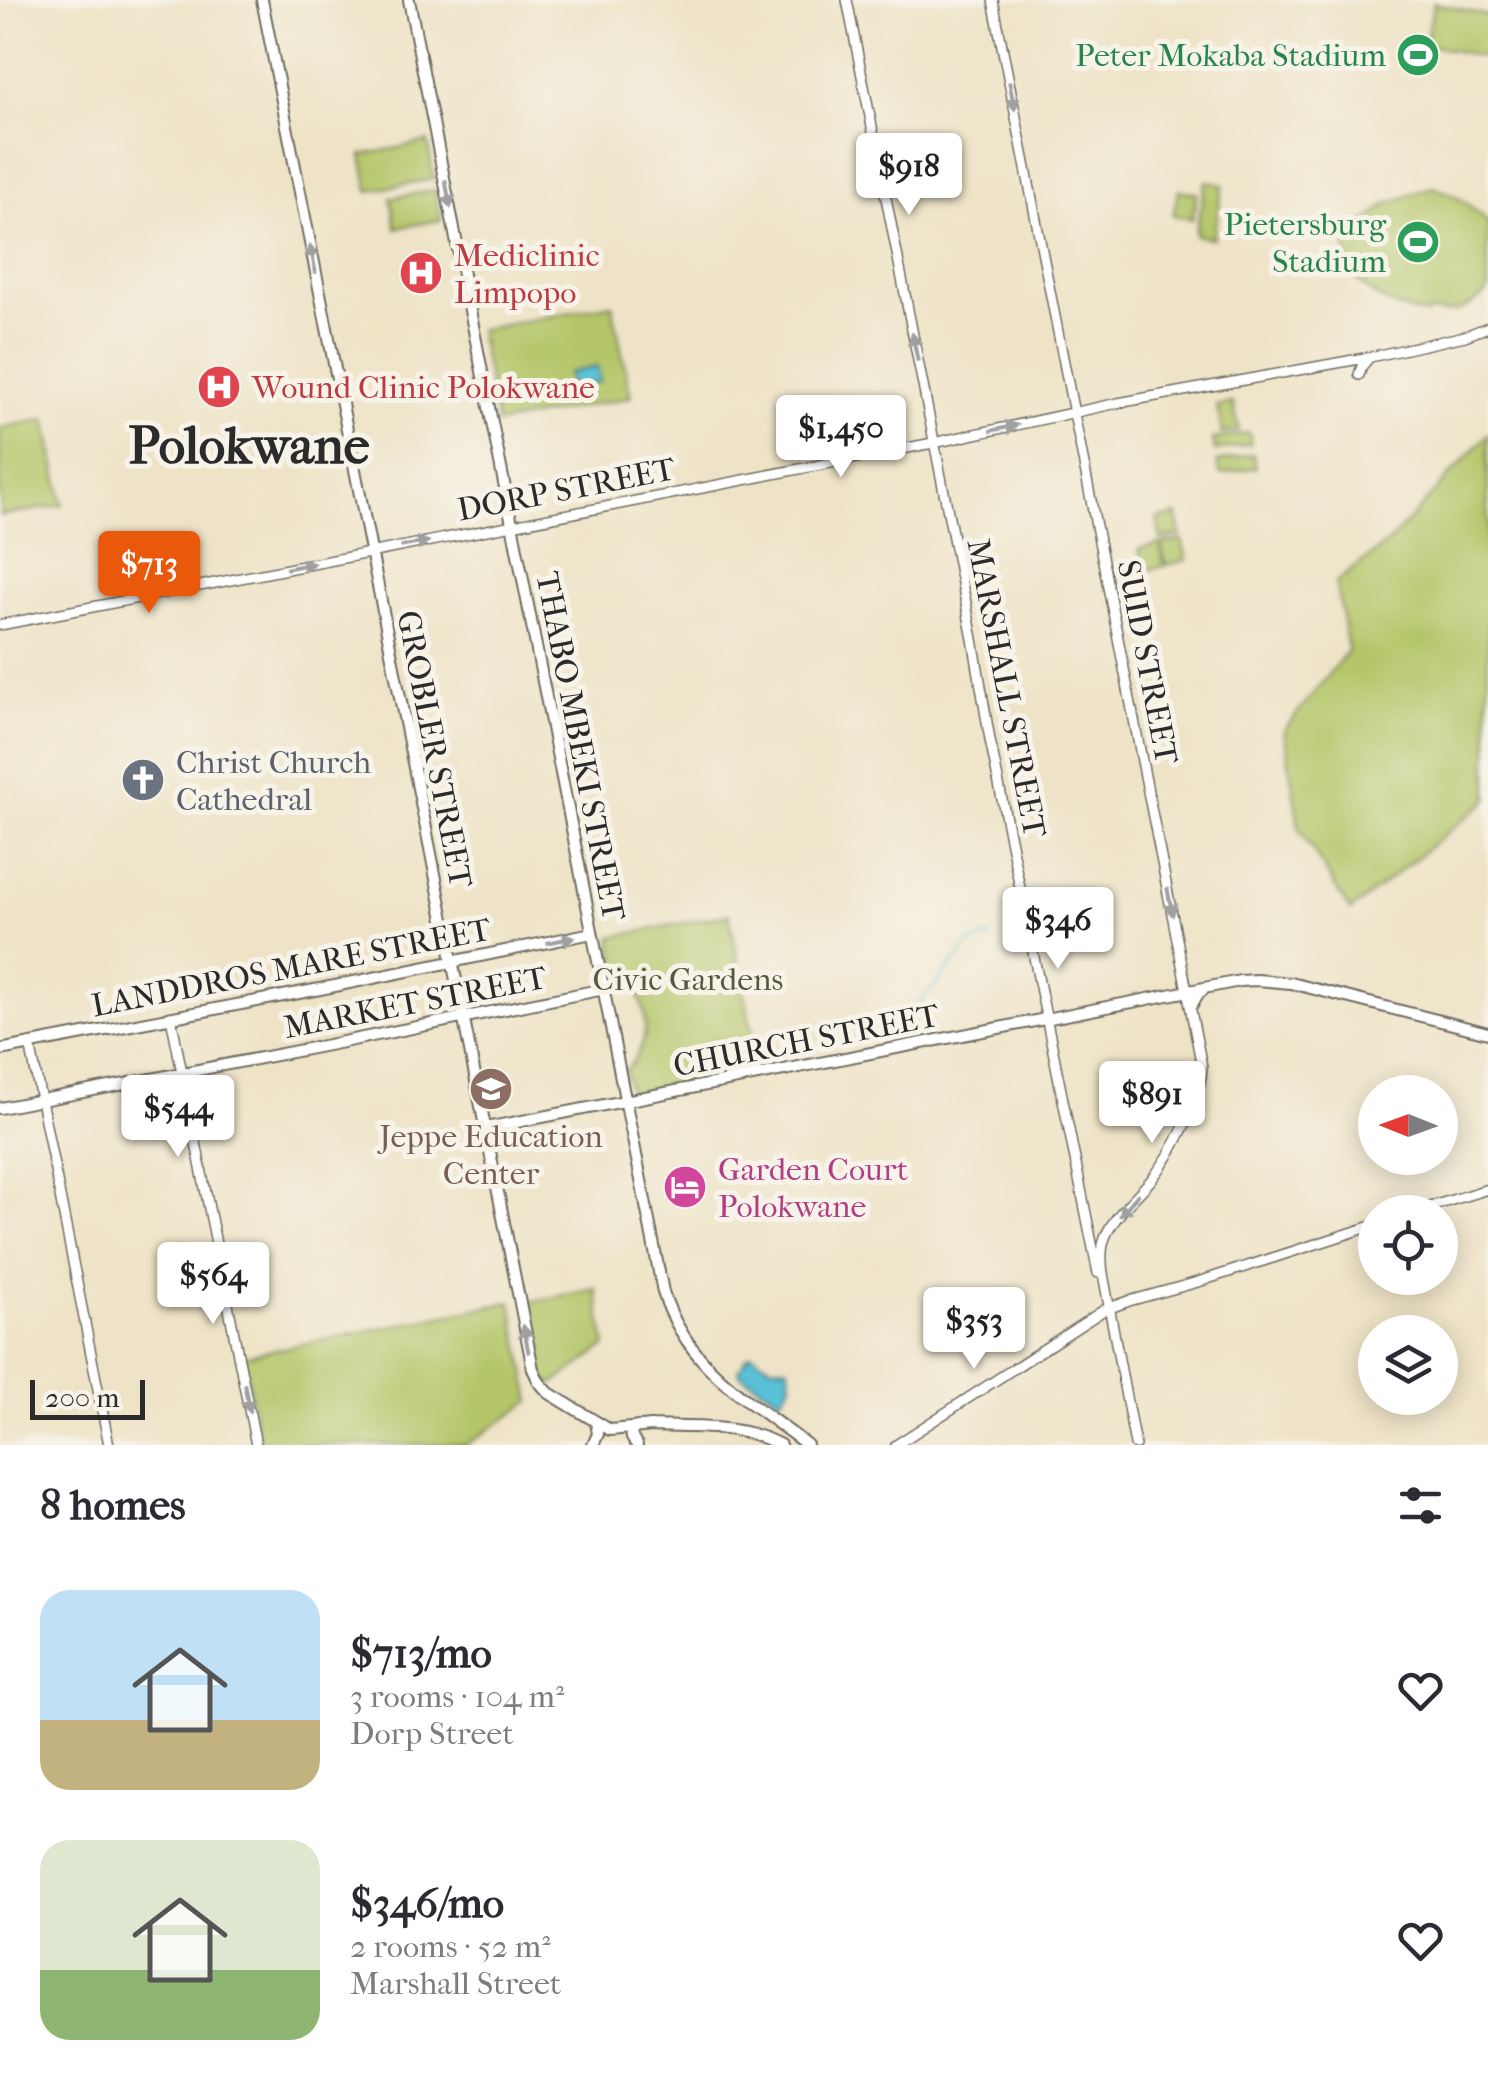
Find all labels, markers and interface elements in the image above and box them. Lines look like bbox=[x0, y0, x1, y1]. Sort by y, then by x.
sports icon: Peter Mokaba Stadium bbox=[1395, 32, 1441, 78]
place label: Peter Mokaba Stadium bbox=[1075, 37, 1386, 74]
one-way arrow bbox=[1005, 80, 1021, 111]
pin: $918 bbox=[850, 133, 968, 218]
text: $918 bbox=[878, 147, 940, 184]
one-way arrow bbox=[441, 179, 457, 210]
place label: Pietersburg Stadium bbox=[1224, 206, 1387, 280]
sports icon: Pietersburg Stadium bbox=[1395, 219, 1441, 265]
place label: Mediclinic Limpopo bbox=[454, 237, 600, 311]
one-way arrow bbox=[305, 243, 321, 274]
hospital icon: Mediclinic Limpopo bbox=[398, 250, 444, 296]
one-way arrow bbox=[907, 331, 922, 362]
hospital icon: Wound Clinic Polokwane bbox=[196, 364, 242, 410]
place label: Wound Clinic Polokwane bbox=[251, 369, 595, 406]
pin: $1,450 bbox=[760, 395, 922, 480]
text: $1,450 bbox=[798, 409, 884, 446]
district label: Polokwane bbox=[129, 416, 370, 476]
one-way arrow bbox=[989, 419, 1020, 435]
street label: DORP STREET bbox=[454, 450, 678, 529]
pin: $713 bbox=[90, 531, 208, 616]
one-way arrow bbox=[400, 536, 431, 551]
street label: MARSHALL STREET bbox=[959, 536, 1054, 841]
text: $713 bbox=[120, 545, 178, 582]
street label: SUID STREET bbox=[1110, 557, 1186, 768]
one-way arrow bbox=[285, 558, 316, 574]
street label: THABO MBEKI STREET bbox=[529, 568, 633, 924]
street label: GROBLER STREET bbox=[390, 608, 480, 891]
place label: Christ Church Cathedral bbox=[176, 744, 371, 818]
church icon: Christ Church Cathedral bbox=[120, 757, 166, 803]
pin: $346 bbox=[999, 887, 1117, 972]
one-way arrow bbox=[1163, 887, 1179, 918]
text: $346 bbox=[1025, 901, 1091, 938]
street label: LANDDROS MARE STREET bbox=[89, 911, 494, 1024]
one-way arrow bbox=[546, 932, 577, 947]
street label: MARKET STREET bbox=[281, 959, 550, 1046]
park label: Civic Gardens bbox=[593, 961, 783, 998]
street label: CHURCH STREET bbox=[670, 997, 942, 1084]
pin: $891 bbox=[1093, 1061, 1211, 1146]
school or university icon: Jeppe Education Center bbox=[468, 1066, 514, 1112]
pin: $544 bbox=[119, 1075, 237, 1160]
text: $891 bbox=[1121, 1075, 1183, 1112]
north arrow bbox=[1358, 1075, 1458, 1175]
map controls bbox=[1358, 1075, 1458, 1415]
text: $544 bbox=[143, 1089, 213, 1126]
place label: Jeppe Education Center bbox=[376, 1118, 603, 1192]
place label: Garden Court Polokwane bbox=[718, 1151, 909, 1225]
hotel icon: Garden Court Polokwane bbox=[662, 1164, 708, 1210]
one-way arrow bbox=[1119, 1192, 1141, 1217]
button: locate bbox=[1358, 1195, 1458, 1295]
pin: $564 bbox=[154, 1242, 272, 1327]
text: $564 bbox=[179, 1256, 247, 1293]
pin: $353 bbox=[915, 1287, 1033, 1372]
text: $353 bbox=[945, 1301, 1003, 1338]
button: layers bbox=[1358, 1315, 1458, 1415]
one-way arrow bbox=[518, 1324, 534, 1355]
scale bar bbox=[30, 1375, 145, 1420]
text: 200 m bbox=[45, 1381, 120, 1414]
one-way arrow bbox=[240, 1383, 255, 1414]
icon: filters bbox=[1393, 1478, 1448, 1533]
text: 8 homes bbox=[40, 1481, 186, 1530]
text: $713/mo bbox=[350, 1629, 492, 1678]
icon: home bbox=[120, 1630, 240, 1750]
icon: heart bbox=[1393, 1663, 1448, 1718]
text: 3 rooms · 104 m² bbox=[350, 1678, 564, 1715]
text: Dorp Street bbox=[350, 1715, 514, 1752]
text: $346/mo bbox=[350, 1879, 504, 1928]
icon: home bbox=[120, 1880, 240, 2000]
icon: heart bbox=[1393, 1913, 1448, 1968]
text: 2 rooms · 52 m² bbox=[350, 1928, 550, 1965]
text: Marshall Street bbox=[350, 1965, 561, 2002]

